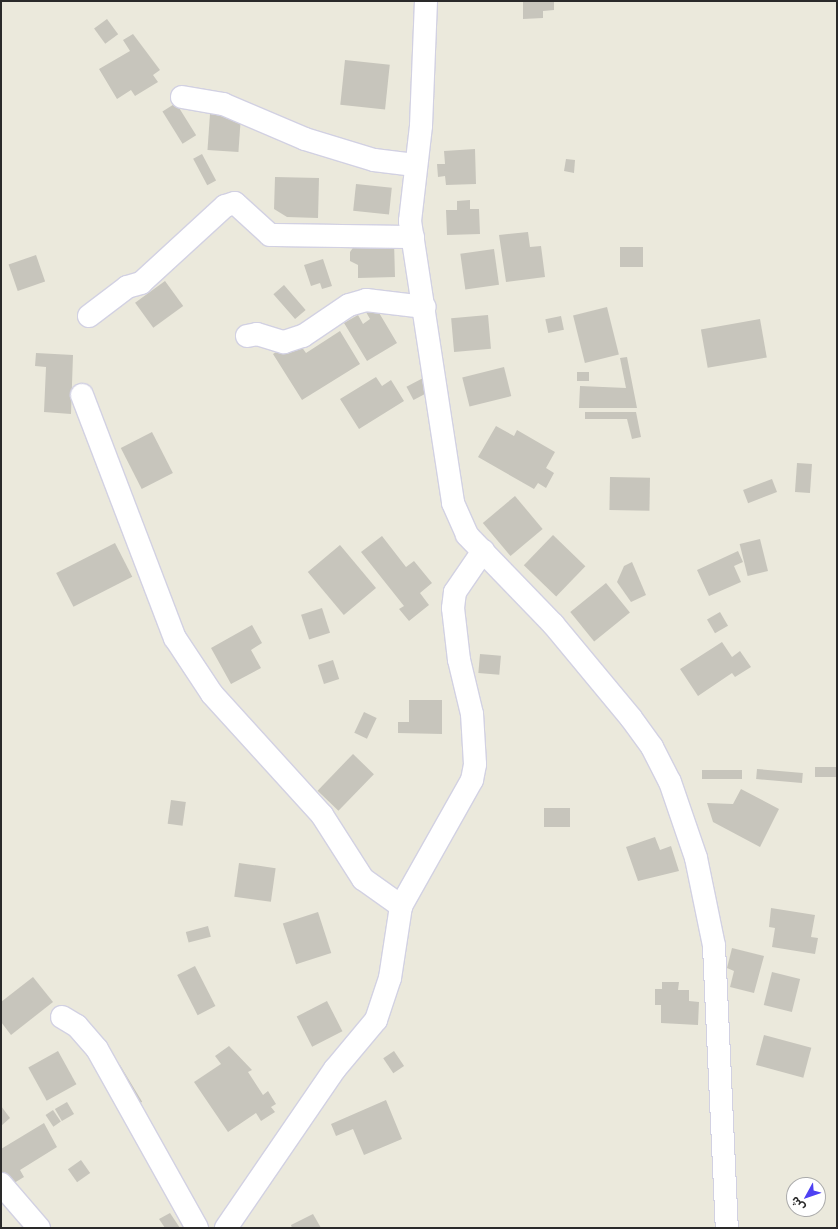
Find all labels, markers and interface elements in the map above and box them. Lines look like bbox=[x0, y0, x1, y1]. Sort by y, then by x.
north arrow bbox=[786, 1177, 826, 1217]
text: ش bbox=[787, 1194, 808, 1214]

